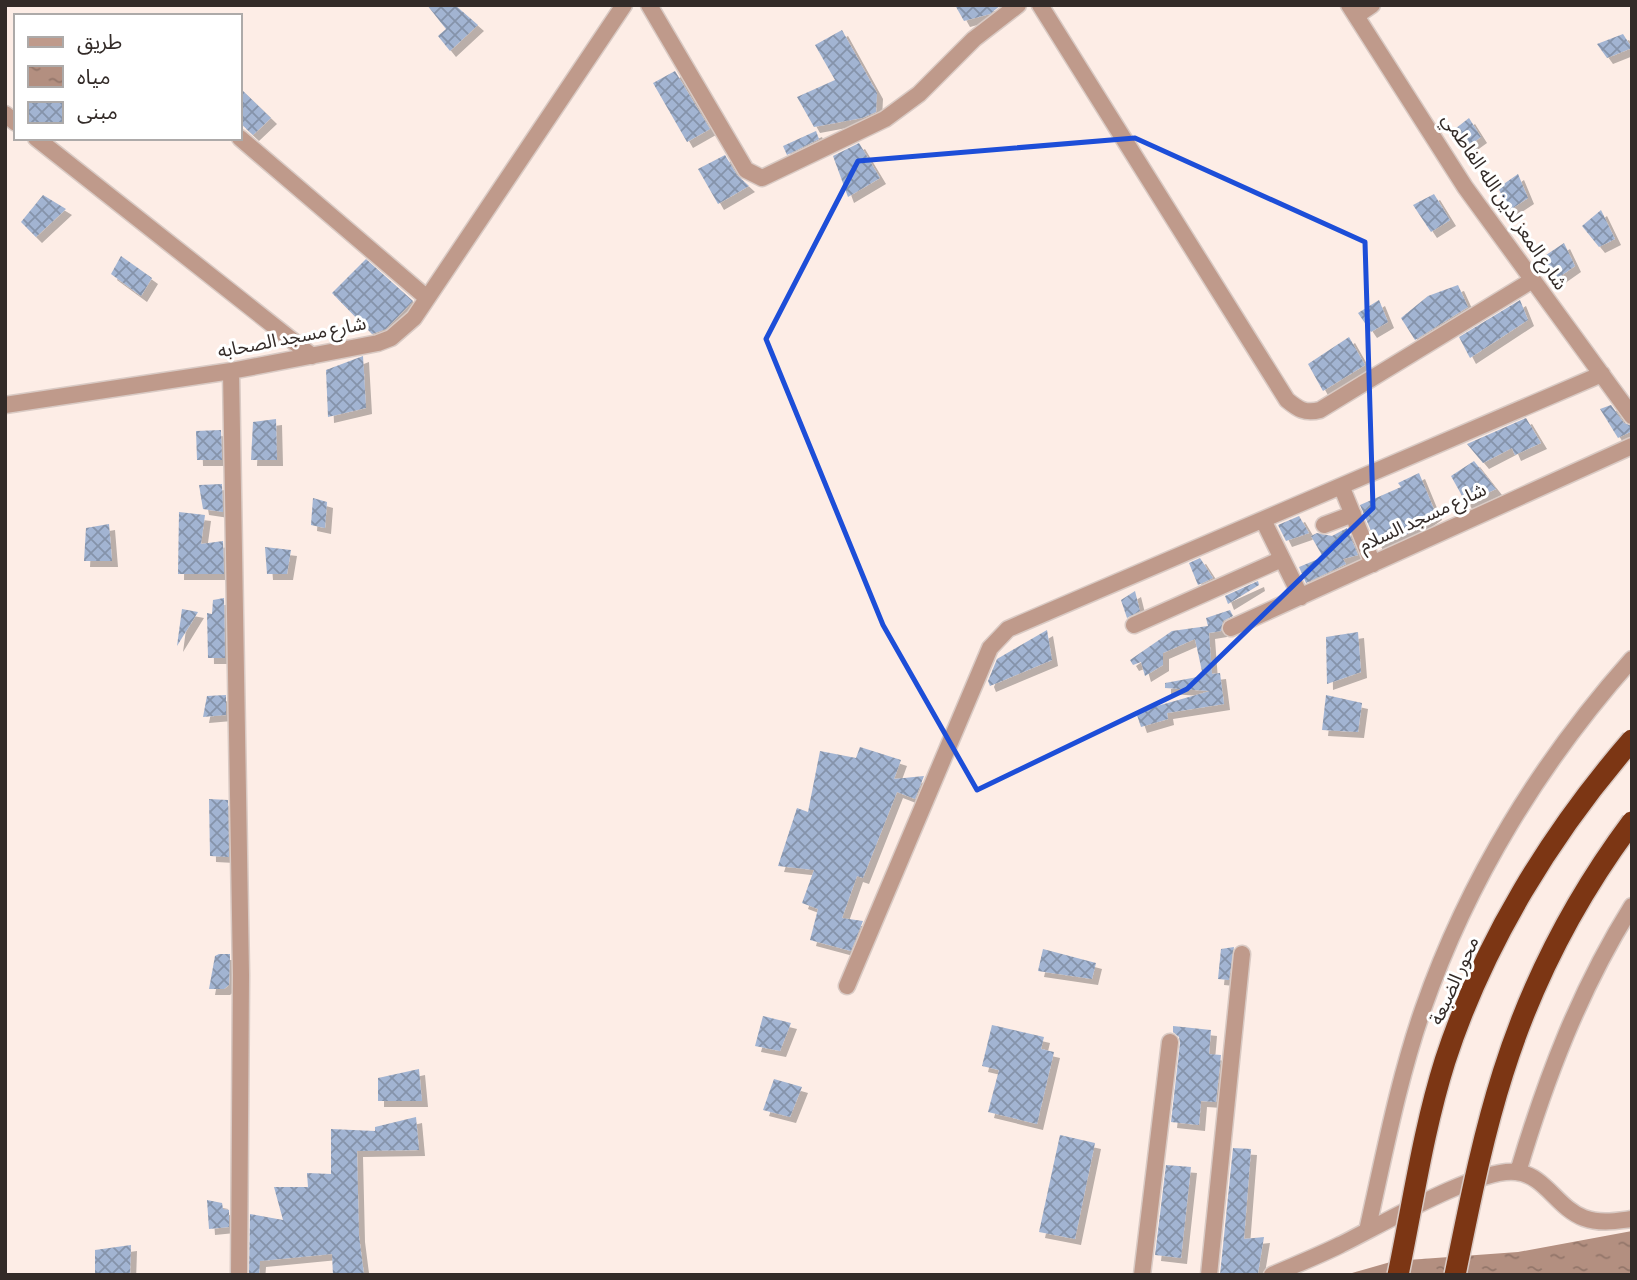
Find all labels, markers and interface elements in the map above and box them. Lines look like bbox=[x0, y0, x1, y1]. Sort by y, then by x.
legend bbox=[14, 14, 242, 140]
text: طريق bbox=[77, 30, 122, 55]
text: مياه bbox=[77, 65, 110, 90]
text: مبنى bbox=[77, 100, 118, 125]
street label: شارع المعز لدين الله الفاطمي bbox=[1434, 109, 1572, 296]
street label: شارع مسجد الصحابه bbox=[216, 312, 368, 365]
street label: شارع مسجد السلام bbox=[1356, 478, 1491, 559]
street label: محور الضبعة bbox=[1425, 933, 1485, 1029]

